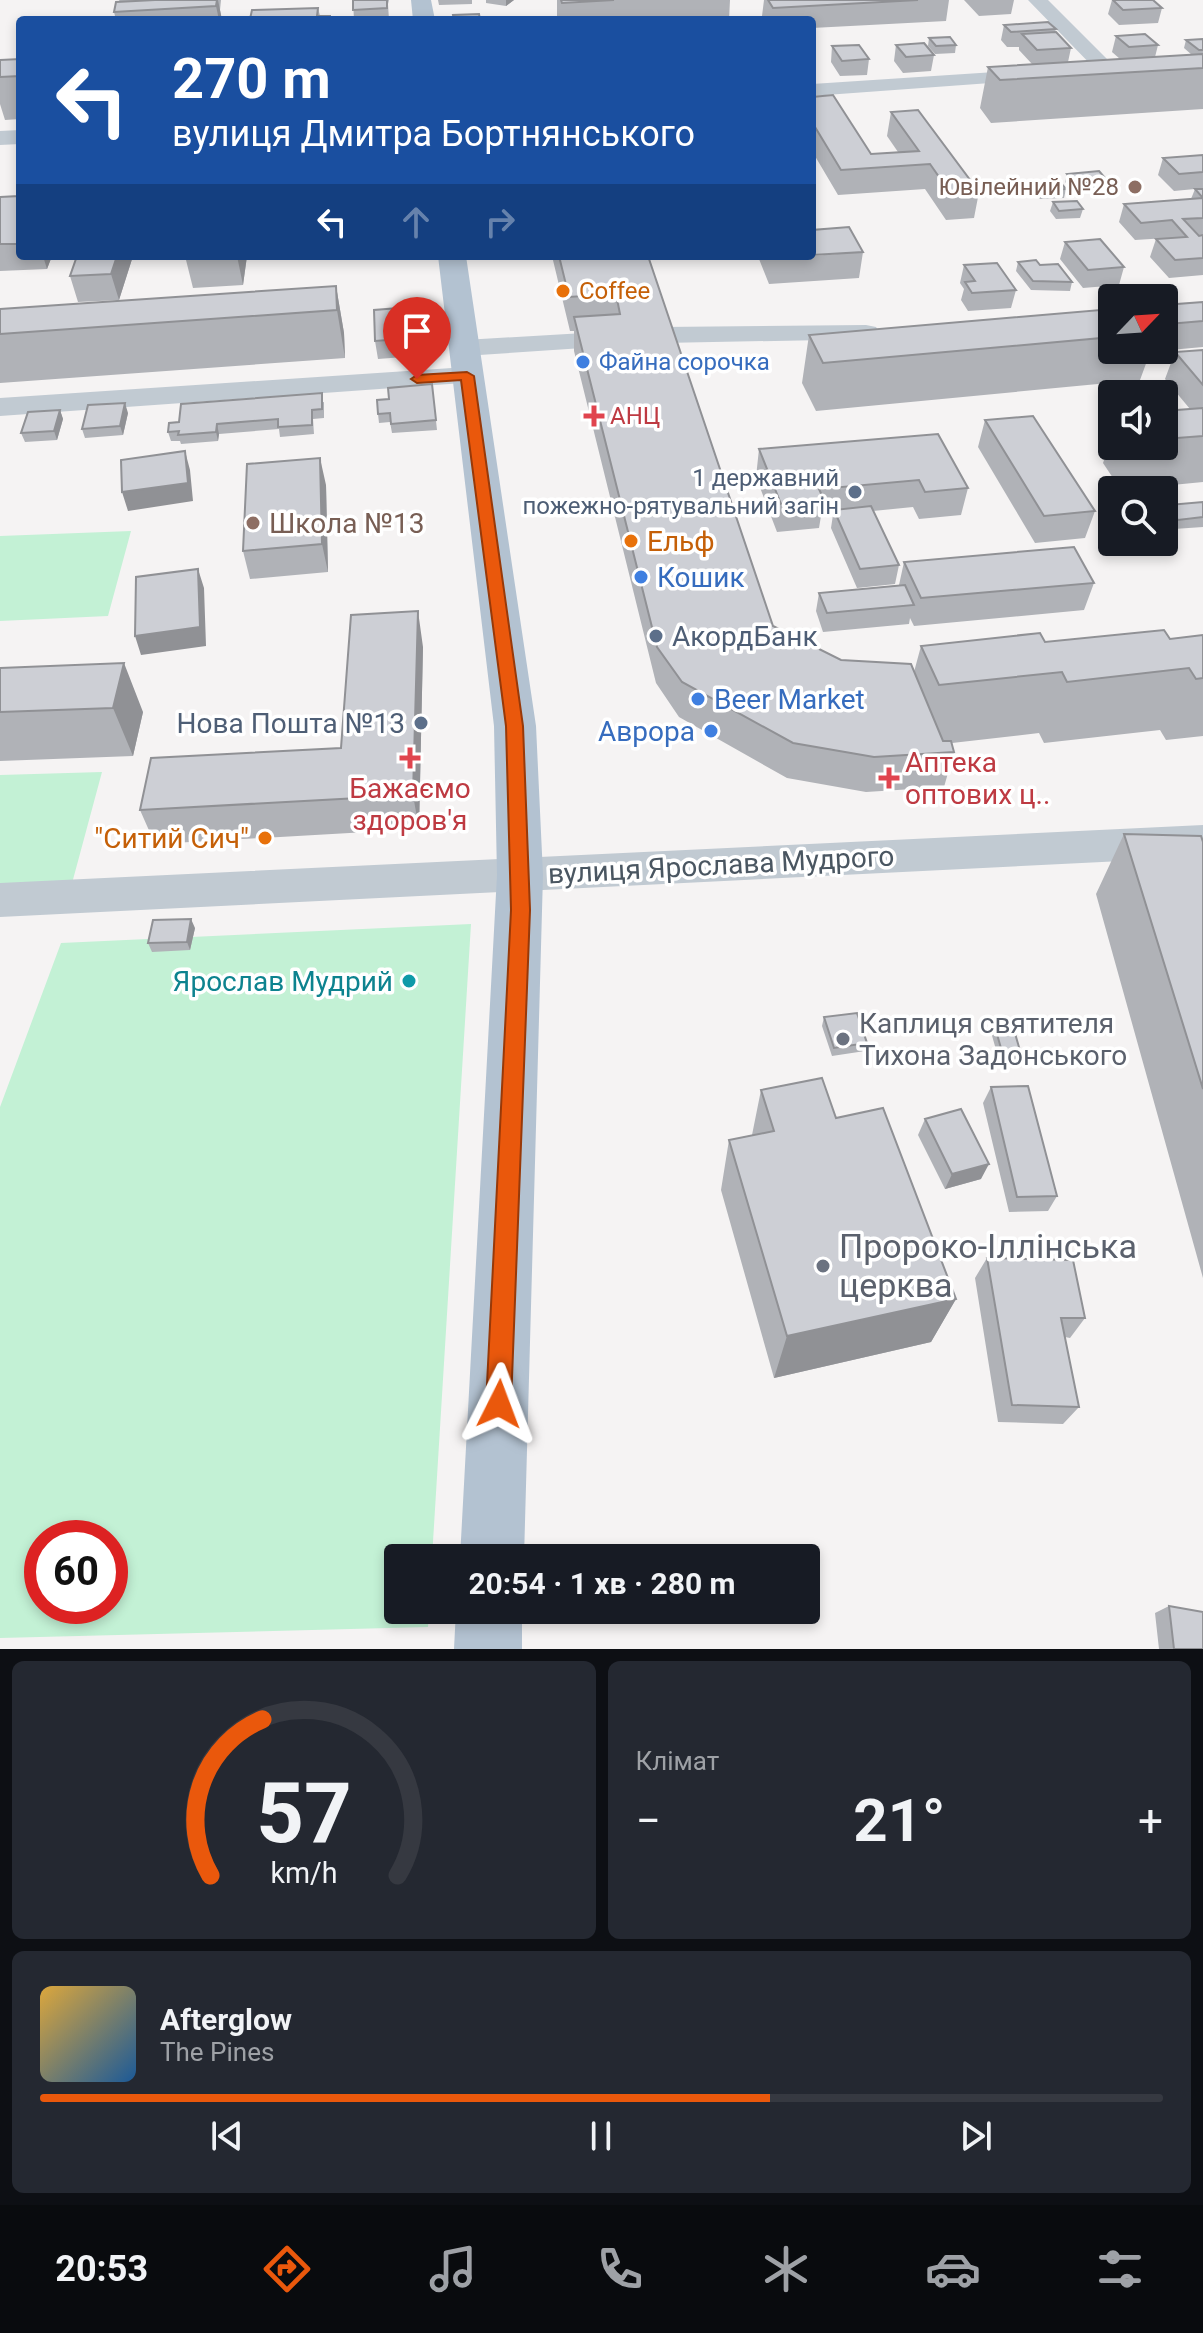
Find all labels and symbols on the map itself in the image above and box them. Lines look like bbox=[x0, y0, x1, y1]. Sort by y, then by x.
place label: Ювілейний №28 bbox=[938, 173, 1119, 201]
marker: Ювілейний №28 bbox=[1126, 178, 1144, 196]
place label: Coffee bbox=[579, 277, 650, 305]
marker: Coffee bbox=[554, 282, 572, 300]
north arrow bbox=[1098, 284, 1178, 364]
pin bbox=[383, 297, 451, 379]
place label: Файна сорочка bbox=[599, 348, 770, 376]
marker: Файна сорочка bbox=[574, 353, 592, 371]
place label: АНЦ bbox=[610, 402, 660, 430]
marker: АНЦ bbox=[585, 407, 603, 425]
place label: 1 державний пожежно-рятувальний загін bbox=[522, 464, 839, 520]
marker: 1 державний пожежно-рятувальний загін bbox=[846, 483, 864, 501]
place label: Школа №13 bbox=[269, 507, 425, 540]
marker: Школа №13 bbox=[244, 514, 262, 532]
place label: Ельф bbox=[647, 525, 715, 558]
marker: Ельф bbox=[622, 532, 640, 550]
place label: Кошик bbox=[657, 561, 745, 594]
marker: Кошик bbox=[632, 568, 650, 586]
place label: АкордБанк bbox=[672, 620, 818, 653]
marker: АкордБанк bbox=[647, 627, 665, 645]
place label: Beer Market bbox=[714, 683, 865, 716]
marker: Beer Market bbox=[689, 690, 707, 708]
place label: Нова Пошта №13 bbox=[177, 707, 405, 740]
marker: Нова Пошта №13 bbox=[412, 714, 430, 732]
place label: Аврора bbox=[598, 715, 695, 748]
marker: Аврора bbox=[702, 722, 720, 740]
place label: Аптека оптових ц.. bbox=[905, 746, 1050, 811]
marker: Бажаємо здоров'я bbox=[401, 749, 419, 767]
marker: Аптека оптових ц.. bbox=[880, 769, 898, 787]
place label: Бажаємо здоров'я bbox=[349, 772, 471, 837]
place label: "Ситий Сич" bbox=[94, 822, 249, 855]
marker: "Ситий Сич" bbox=[256, 829, 274, 847]
street label: вулиця Ярослава Мудрого bbox=[547, 839, 895, 891]
place label: Ярослав Мудрий bbox=[173, 965, 393, 998]
marker: Ярослав Мудрий bbox=[400, 972, 418, 990]
place label: Каплиця святителя Тихона Задонського bbox=[859, 1007, 1127, 1072]
marker: Каплиця святителя Тихона Задонського bbox=[834, 1030, 852, 1048]
place label: Пророко-Іллінська церква bbox=[839, 1226, 1137, 1305]
marker: Пророко-Іллінська церква bbox=[814, 1257, 832, 1275]
position arrow bbox=[457, 1362, 541, 1446]
speed limit sign: 60 bbox=[24, 1520, 128, 1624]

